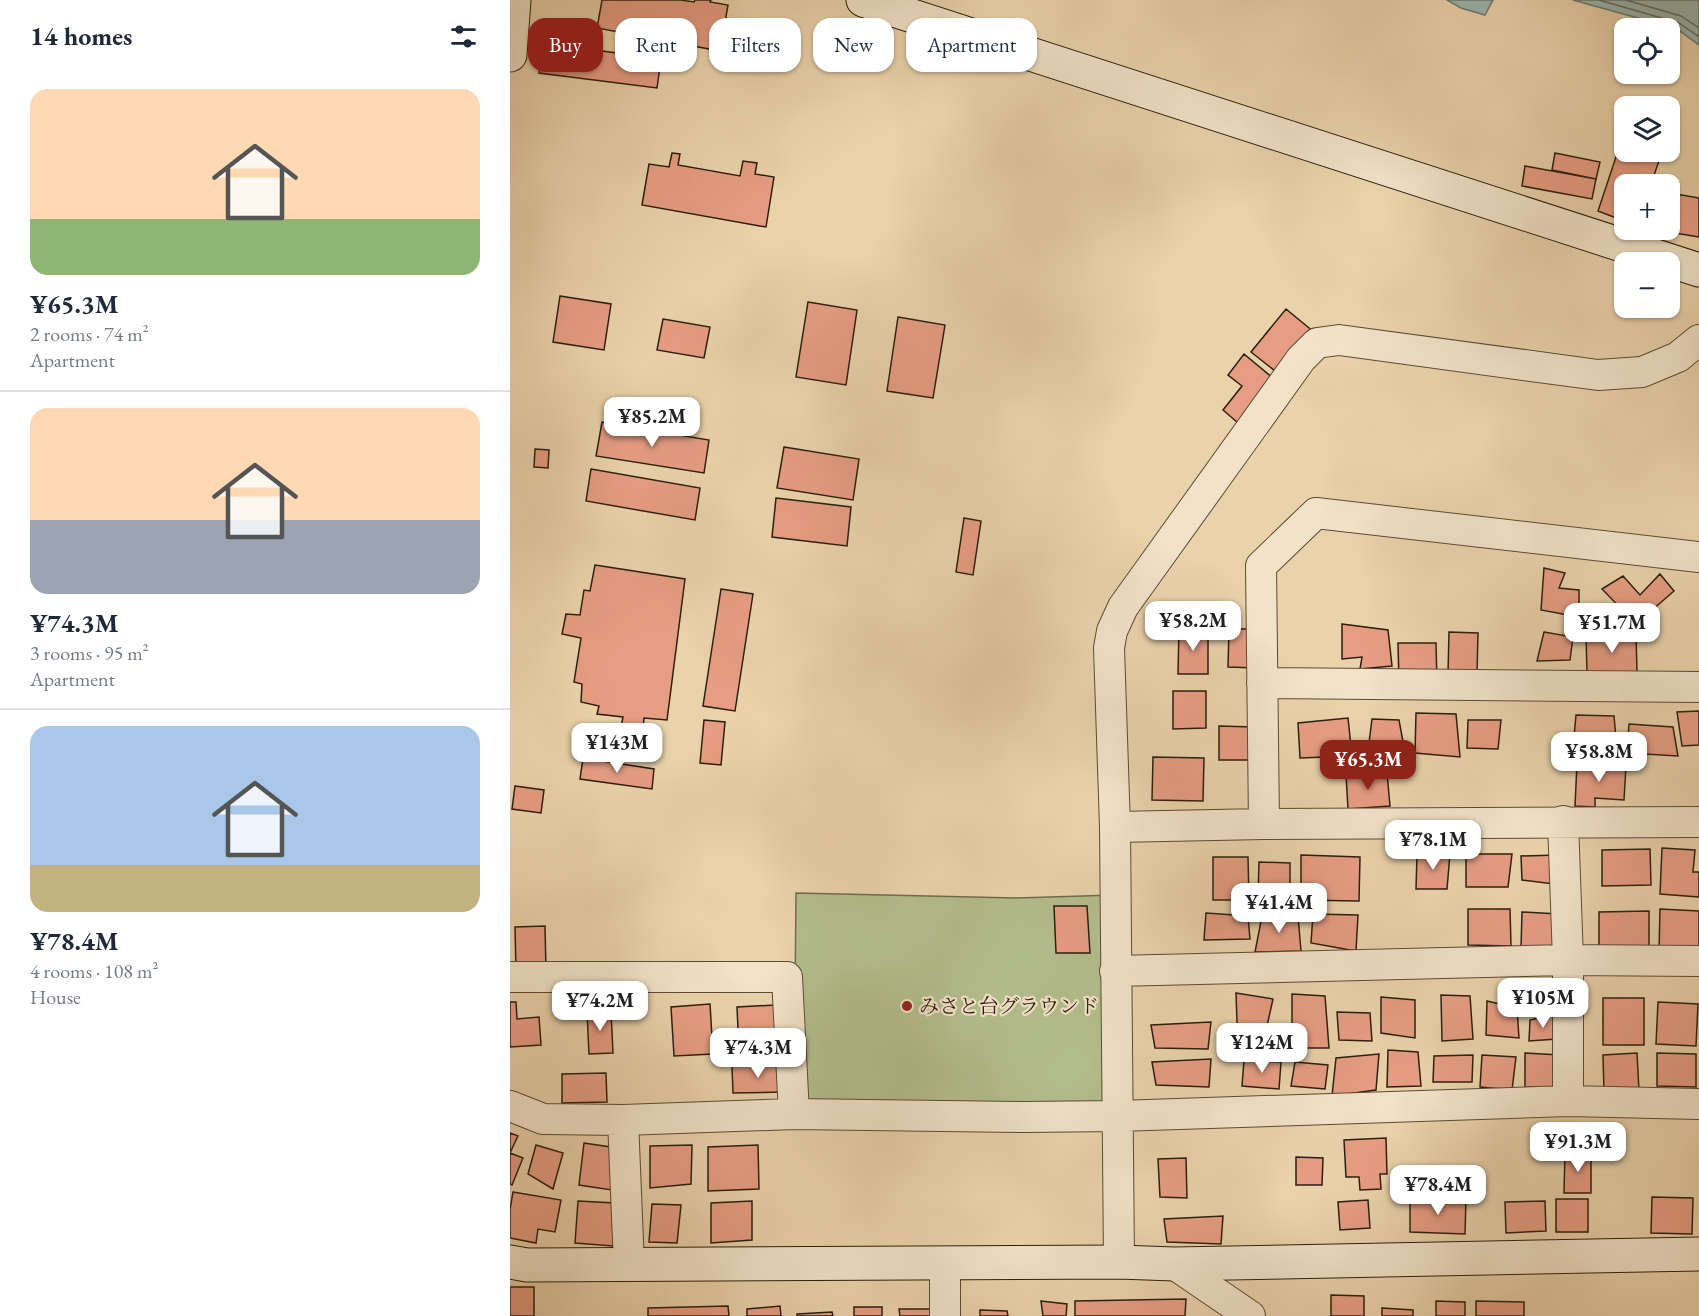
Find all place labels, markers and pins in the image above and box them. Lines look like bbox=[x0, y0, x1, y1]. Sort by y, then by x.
pin: ¥85.2M bbox=[603, 397, 701, 448]
pin: ¥58.2M bbox=[1144, 601, 1242, 652]
pin: ¥51.7M bbox=[1563, 603, 1661, 654]
pin: ¥143M bbox=[575, 723, 659, 774]
pin: ¥58.8M bbox=[1550, 732, 1648, 783]
pin: ¥65.3M bbox=[1319, 740, 1417, 791]
pin: ¥78.1M bbox=[1384, 820, 1482, 871]
pin: ¥41.4M bbox=[1230, 883, 1328, 934]
pin: ¥105M bbox=[1501, 978, 1585, 1029]
pin: ¥74.2M bbox=[551, 981, 649, 1032]
place label: みさと台グラウンド bbox=[919, 993, 1099, 1019]
marker: みさと台グラウンド bbox=[900, 999, 914, 1013]
pin: ¥124M bbox=[1220, 1023, 1304, 1074]
pin: ¥74.3M bbox=[709, 1028, 807, 1079]
pin: ¥91.3M bbox=[1529, 1122, 1627, 1173]
pin: ¥78.4M bbox=[1389, 1165, 1487, 1216]

